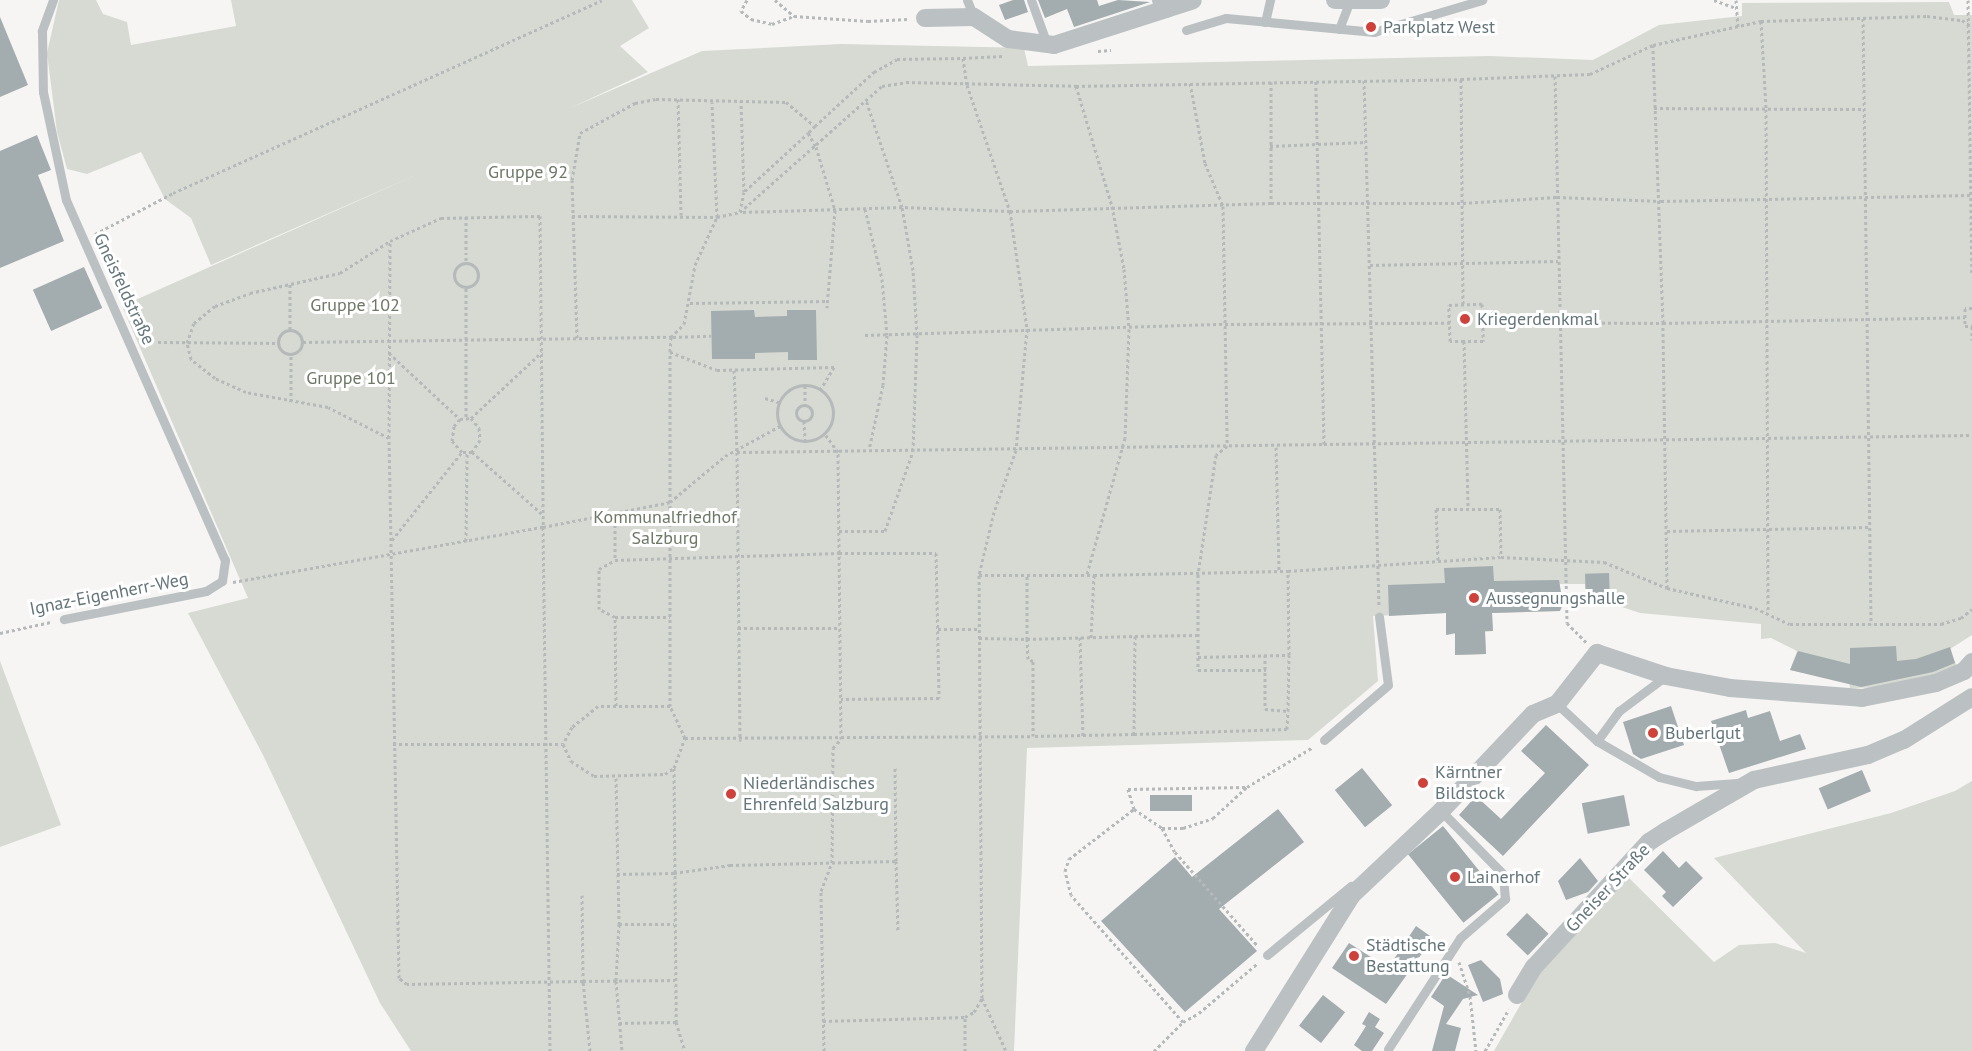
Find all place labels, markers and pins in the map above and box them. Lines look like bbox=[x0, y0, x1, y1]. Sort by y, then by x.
place label: Parkplatz West bbox=[1383, 16, 1496, 38]
marker: Parkplatz West bbox=[1364, 20, 1378, 34]
place label: Kriegerdenkmal bbox=[1477, 308, 1598, 330]
marker: Kriegerdenkmal bbox=[1458, 312, 1472, 326]
place label: Aussegnungshalle bbox=[1486, 587, 1625, 609]
marker: Aussegnungshalle bbox=[1467, 591, 1481, 605]
place label: Buberlgut bbox=[1665, 722, 1741, 744]
marker: Buberlgut bbox=[1646, 726, 1660, 740]
place label: Kärntner Bildstock bbox=[1435, 762, 1505, 804]
place label: Niederländisches Ehrenfeld Salzburg bbox=[743, 773, 889, 816]
marker: Kärntner Bildstock bbox=[1416, 776, 1430, 790]
marker: Niederländisches Ehrenfeld Salzburg bbox=[724, 787, 738, 801]
place label: Lainerhof bbox=[1467, 866, 1540, 888]
marker: Lainerhof bbox=[1448, 870, 1462, 884]
place label: Städtische Bestattung bbox=[1366, 935, 1450, 978]
marker: Städtische Bestattung bbox=[1347, 949, 1361, 963]

